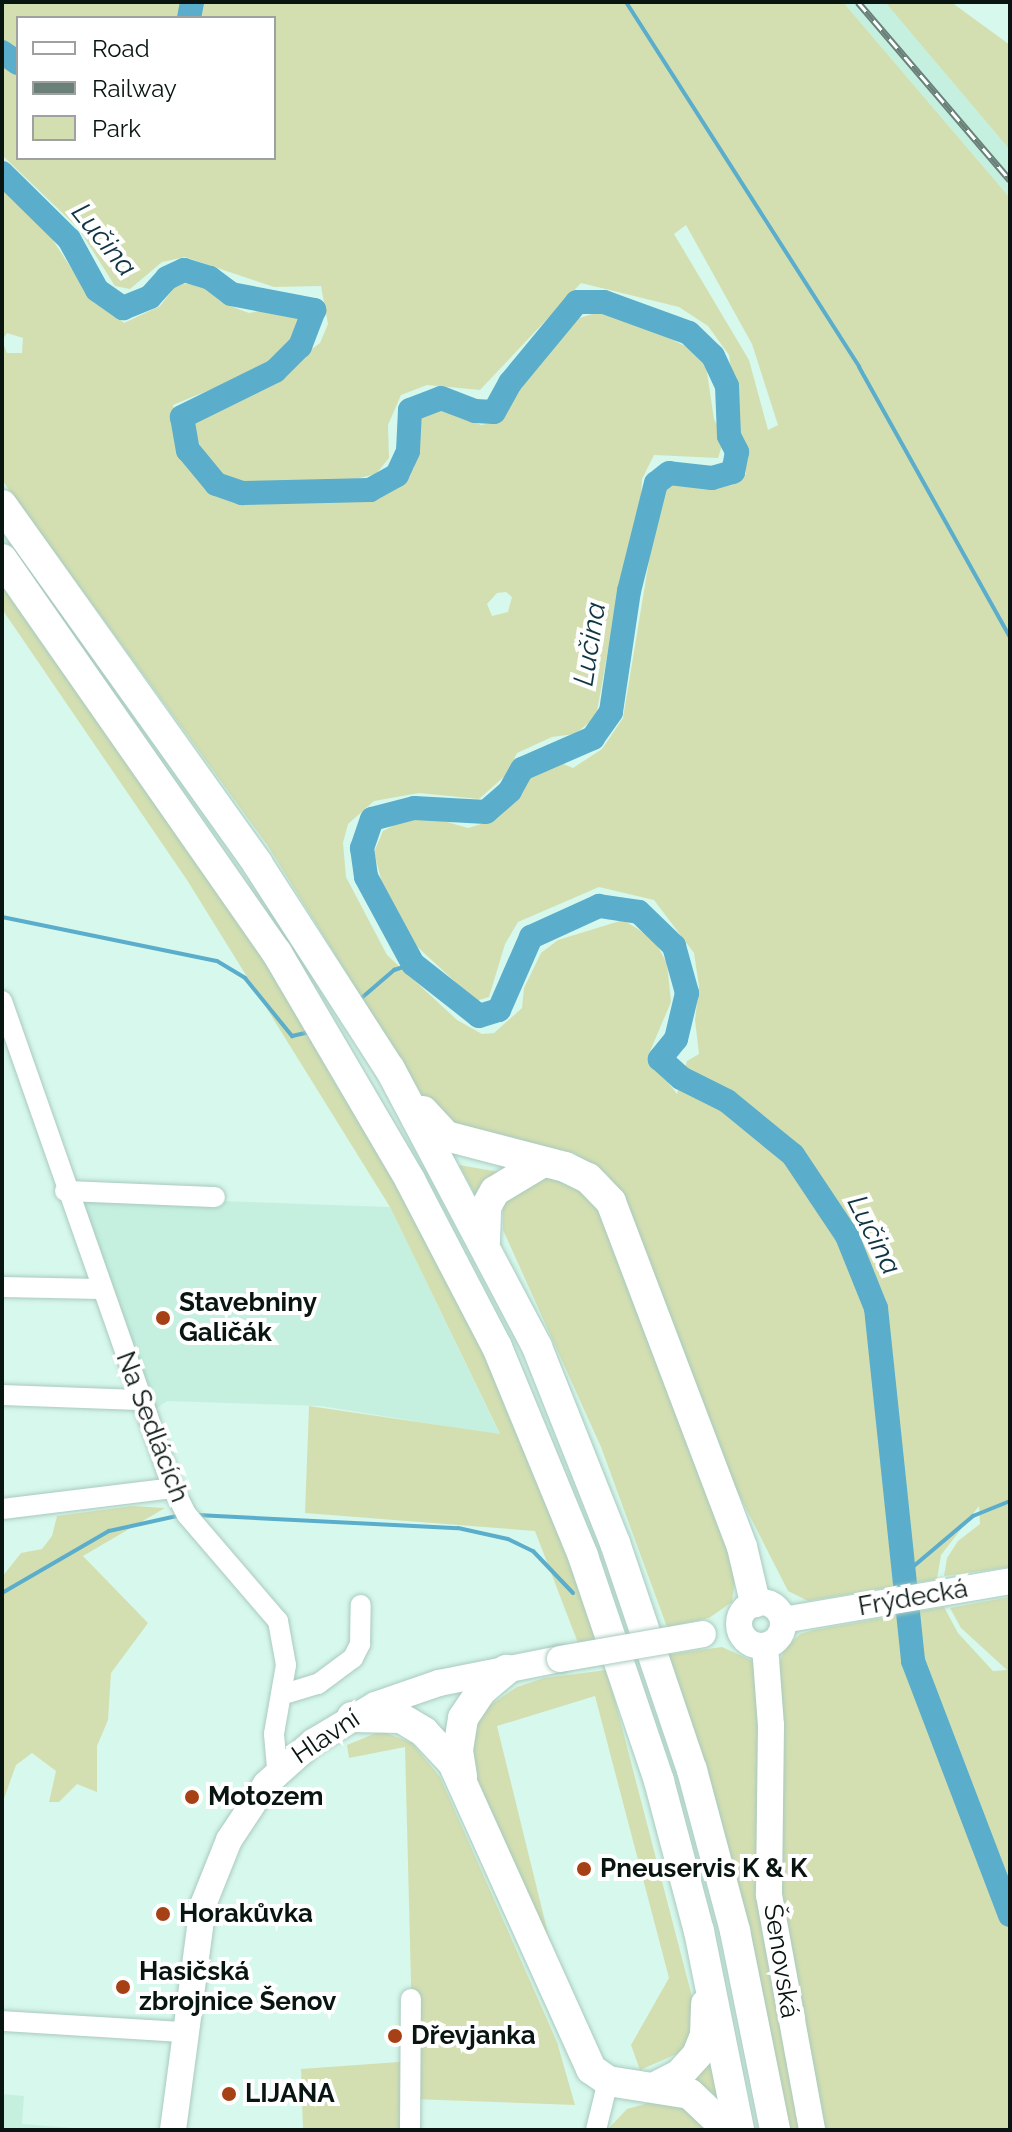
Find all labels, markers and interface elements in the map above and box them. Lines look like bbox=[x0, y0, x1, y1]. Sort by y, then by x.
legend bbox=[16, 16, 276, 160]
text: Road bbox=[92, 34, 150, 63]
text: Railway bbox=[92, 74, 177, 103]
text: Park bbox=[92, 114, 141, 143]
water label: Lučina bbox=[64, 197, 144, 283]
water label: Lučina bbox=[567, 600, 613, 688]
water label: Lučina bbox=[840, 1190, 908, 1280]
place label: Stavebniny Galičák bbox=[179, 1287, 317, 1348]
marker: Stavebniny Galičák bbox=[154, 1309, 172, 1327]
street label: Na Sedlácích bbox=[109, 1347, 195, 1507]
street label: Frýdecká bbox=[856, 1573, 970, 1623]
street label: Hlavní bbox=[286, 1703, 366, 1771]
place label: Motozem bbox=[208, 1781, 324, 1813]
marker: Motozem bbox=[183, 1788, 201, 1806]
place label: Pneuservis K & K bbox=[600, 1853, 808, 1885]
marker: Pneuservis K & K bbox=[575, 1860, 593, 1878]
place label: Horakůvka bbox=[179, 1898, 313, 1930]
street label: Šenovská bbox=[757, 1902, 805, 2020]
marker: Horakůvka bbox=[154, 1905, 172, 1923]
place label: Hasičská zbrojnice Šenov bbox=[139, 1956, 336, 2018]
marker: Hasičská zbrojnice Šenov bbox=[114, 1978, 132, 1996]
place label: Dřevjanka bbox=[411, 2020, 536, 2052]
marker: Dřevjanka bbox=[386, 2027, 404, 2045]
place label: LIJANA bbox=[245, 2078, 335, 2110]
marker: LIJANA bbox=[220, 2085, 238, 2103]

